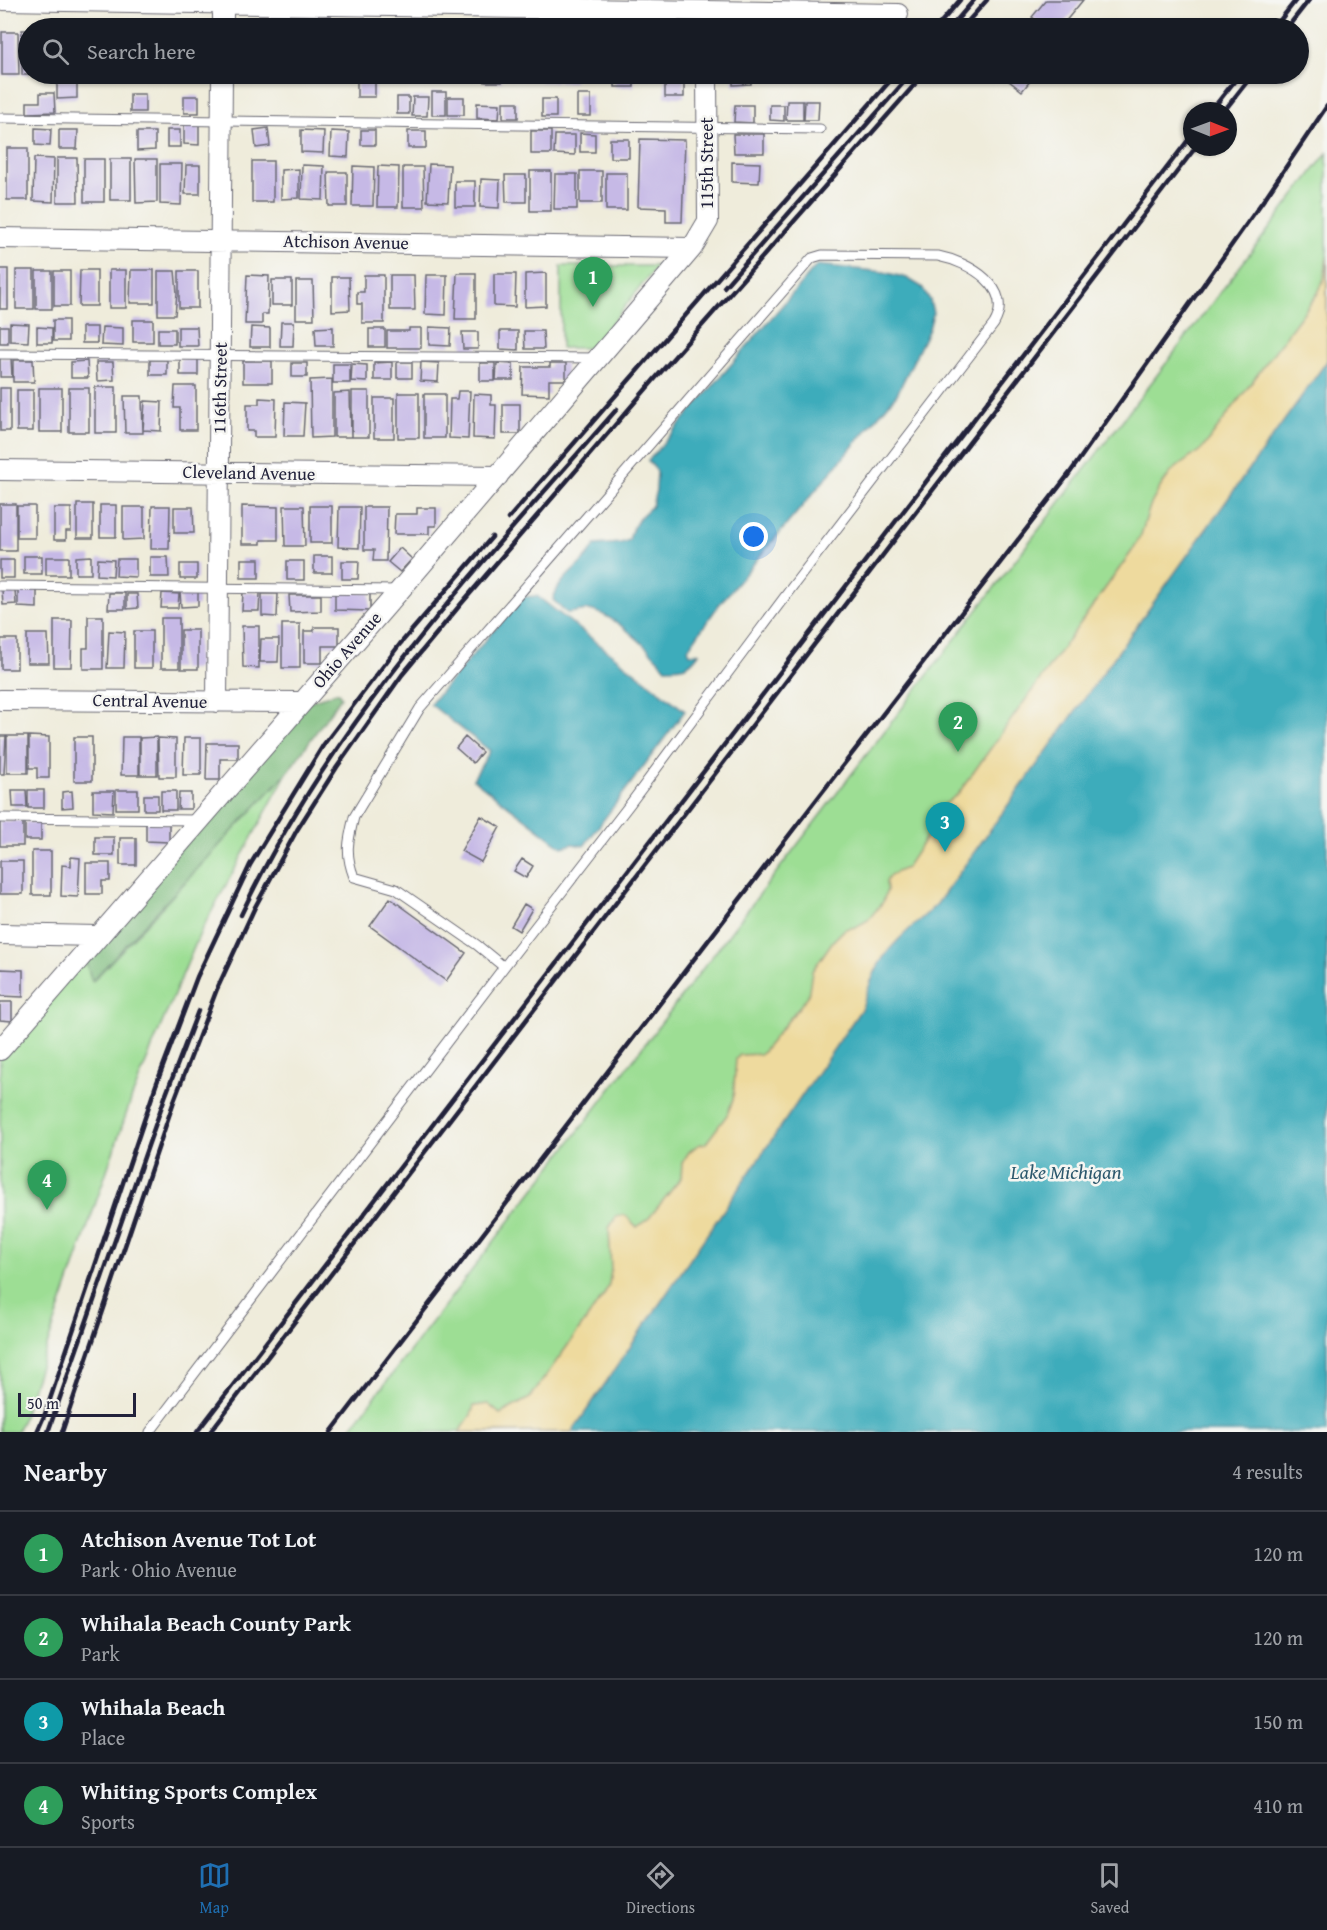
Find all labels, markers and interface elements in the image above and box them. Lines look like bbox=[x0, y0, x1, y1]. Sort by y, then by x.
search box bbox=[18, 18, 1309, 84]
icon: search bbox=[39, 35, 72, 68]
text: Search here bbox=[87, 35, 196, 67]
north arrow bbox=[1183, 102, 1237, 156]
street label: 115th Street bbox=[693, 116, 720, 209]
street label: Atchison Avenue bbox=[283, 227, 409, 256]
pin: 1 bbox=[574, 258, 612, 307]
street label: 116th Street bbox=[205, 341, 234, 434]
street label: Cleveland Avenue bbox=[182, 458, 316, 487]
your location bbox=[739, 522, 768, 551]
street label: Ohio Avenue bbox=[305, 605, 388, 694]
street label: Central Avenue bbox=[92, 686, 208, 715]
pin: 2 bbox=[938, 702, 978, 752]
pin: 3 bbox=[926, 802, 964, 852]
water label: Lake Michigan bbox=[1009, 1157, 1122, 1186]
pin: 4 bbox=[28, 1160, 66, 1210]
scale bar bbox=[18, 1390, 136, 1418]
text: 50 m bbox=[27, 1391, 59, 1415]
text: Nearby bbox=[24, 1452, 107, 1491]
text: 4 results bbox=[1232, 1457, 1303, 1486]
text: Atchison Avenue Tot Lot bbox=[81, 1523, 316, 1555]
text: 1 bbox=[38, 1539, 49, 1568]
text: 120 m bbox=[1253, 1539, 1303, 1568]
text: Park · Ohio Avenue bbox=[81, 1555, 237, 1584]
text: Whihala Beach County Park bbox=[81, 1607, 351, 1639]
text: 2 bbox=[38, 1623, 49, 1652]
text: 120 m bbox=[1253, 1623, 1303, 1652]
text: Park bbox=[81, 1639, 120, 1668]
text: Whihala Beach bbox=[81, 1691, 225, 1723]
text: 3 bbox=[38, 1707, 49, 1736]
text: 150 m bbox=[1253, 1707, 1303, 1736]
text: Place bbox=[81, 1723, 125, 1752]
text: Whiting Sports Complex bbox=[81, 1775, 317, 1807]
text: 4 bbox=[38, 1791, 49, 1820]
text: 410 m bbox=[1253, 1791, 1303, 1820]
text: Sports bbox=[81, 1807, 135, 1836]
tab: Map bbox=[198, 1859, 231, 1919]
tab: Directions bbox=[626, 1859, 695, 1919]
tab: Saved bbox=[1090, 1859, 1129, 1919]

